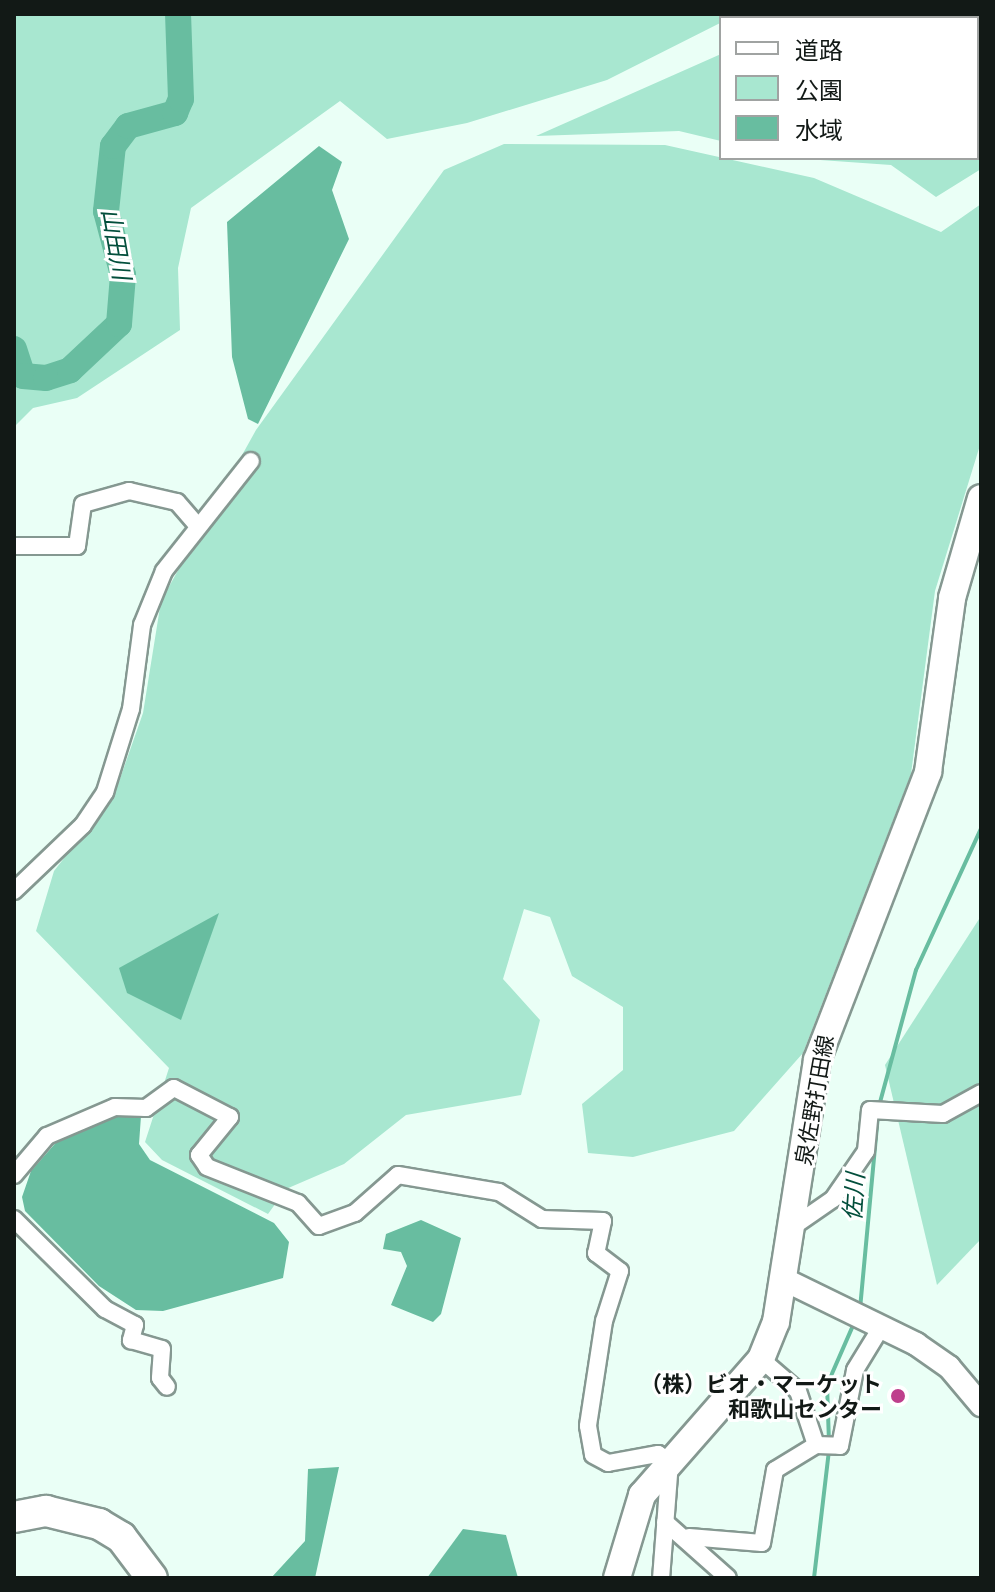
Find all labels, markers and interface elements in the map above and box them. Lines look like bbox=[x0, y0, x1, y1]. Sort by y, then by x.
legend bbox=[719, 16, 979, 160]
text: 道路 bbox=[795, 34, 843, 66]
text: 公園 bbox=[795, 74, 843, 106]
text: 水域 bbox=[795, 114, 843, 146]
water label: 山田川 bbox=[96, 206, 136, 282]
street label: 泉佐野打田線 bbox=[790, 1033, 838, 1167]
water label: 佐川 bbox=[838, 1172, 870, 1222]
place label: （株）ビオ・マーケット 和歌山センター bbox=[640, 1370, 882, 1422]
marker: （株）ビオ・マーケット 和歌山センター bbox=[889, 1387, 907, 1405]

